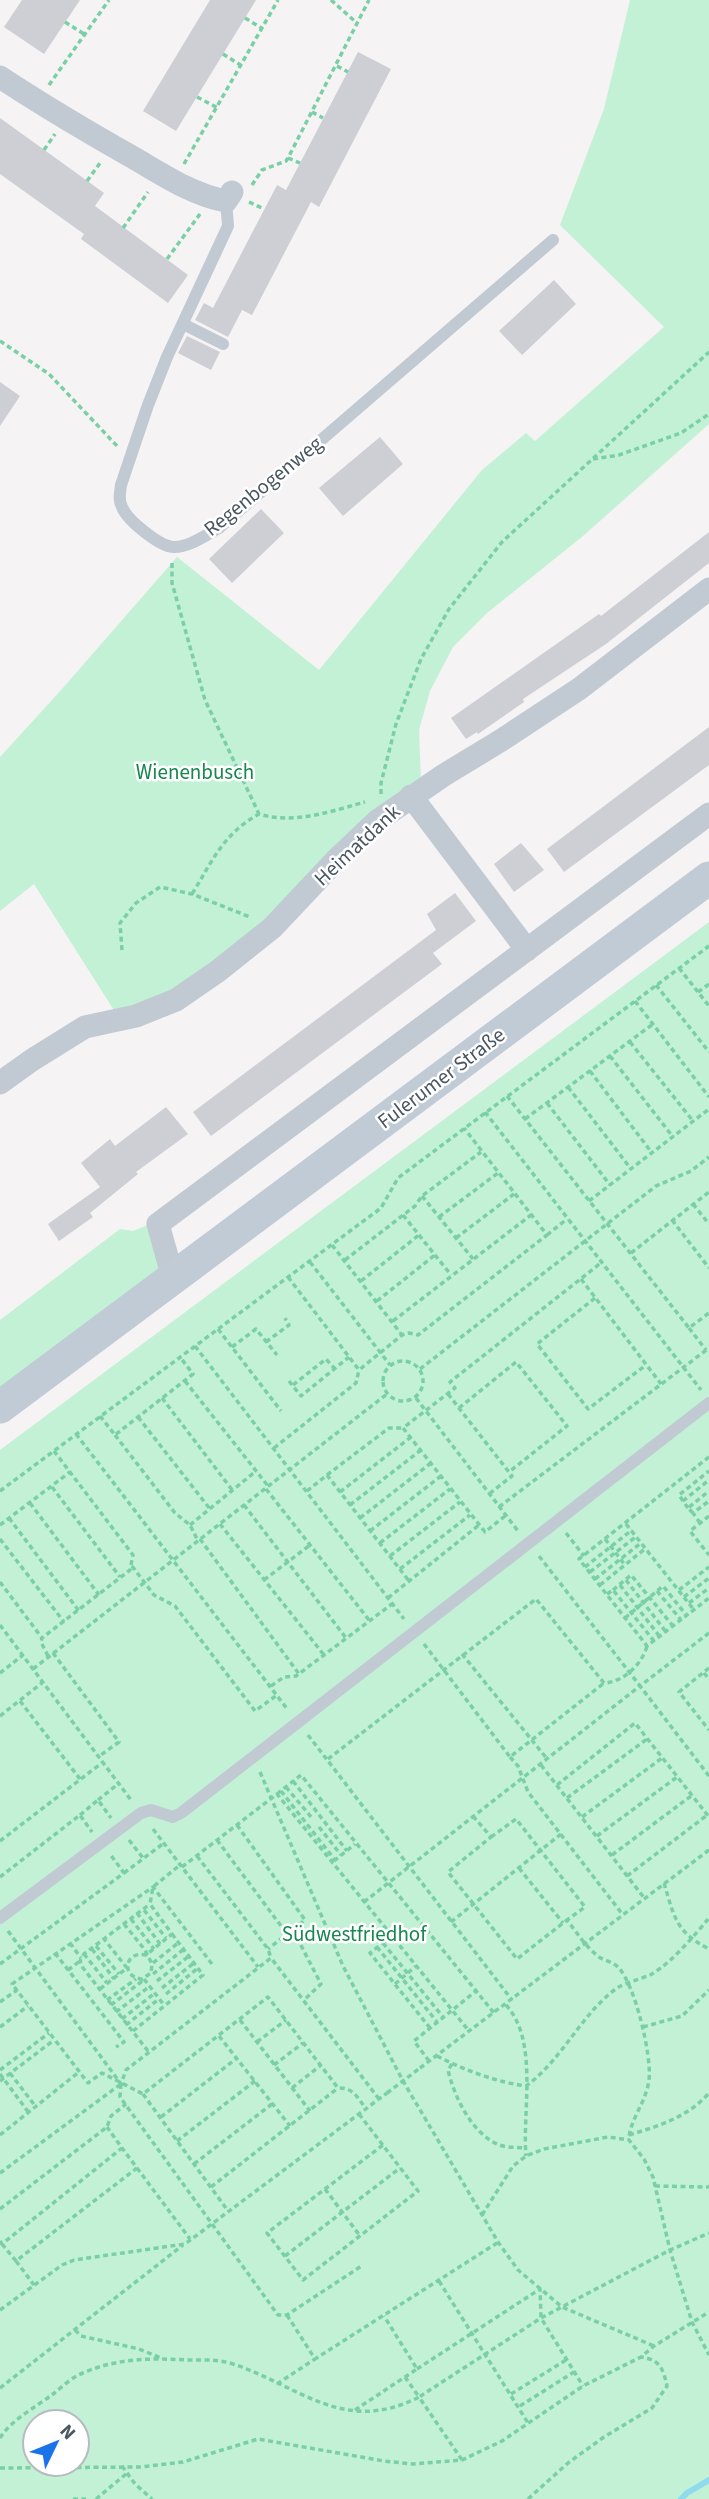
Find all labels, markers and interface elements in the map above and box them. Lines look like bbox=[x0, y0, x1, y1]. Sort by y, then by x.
street label: Regenbogenweg bbox=[197, 428, 329, 543]
park label: Wienenbusch bbox=[136, 757, 254, 787]
street label: Heimatdank bbox=[307, 797, 407, 893]
street label: Fulerumer Straße bbox=[371, 1020, 511, 1136]
park label: Südwestfriedhof bbox=[282, 1919, 427, 1949]
north arrow bbox=[21, 2408, 91, 2478]
text: N bbox=[53, 2419, 82, 2446]

